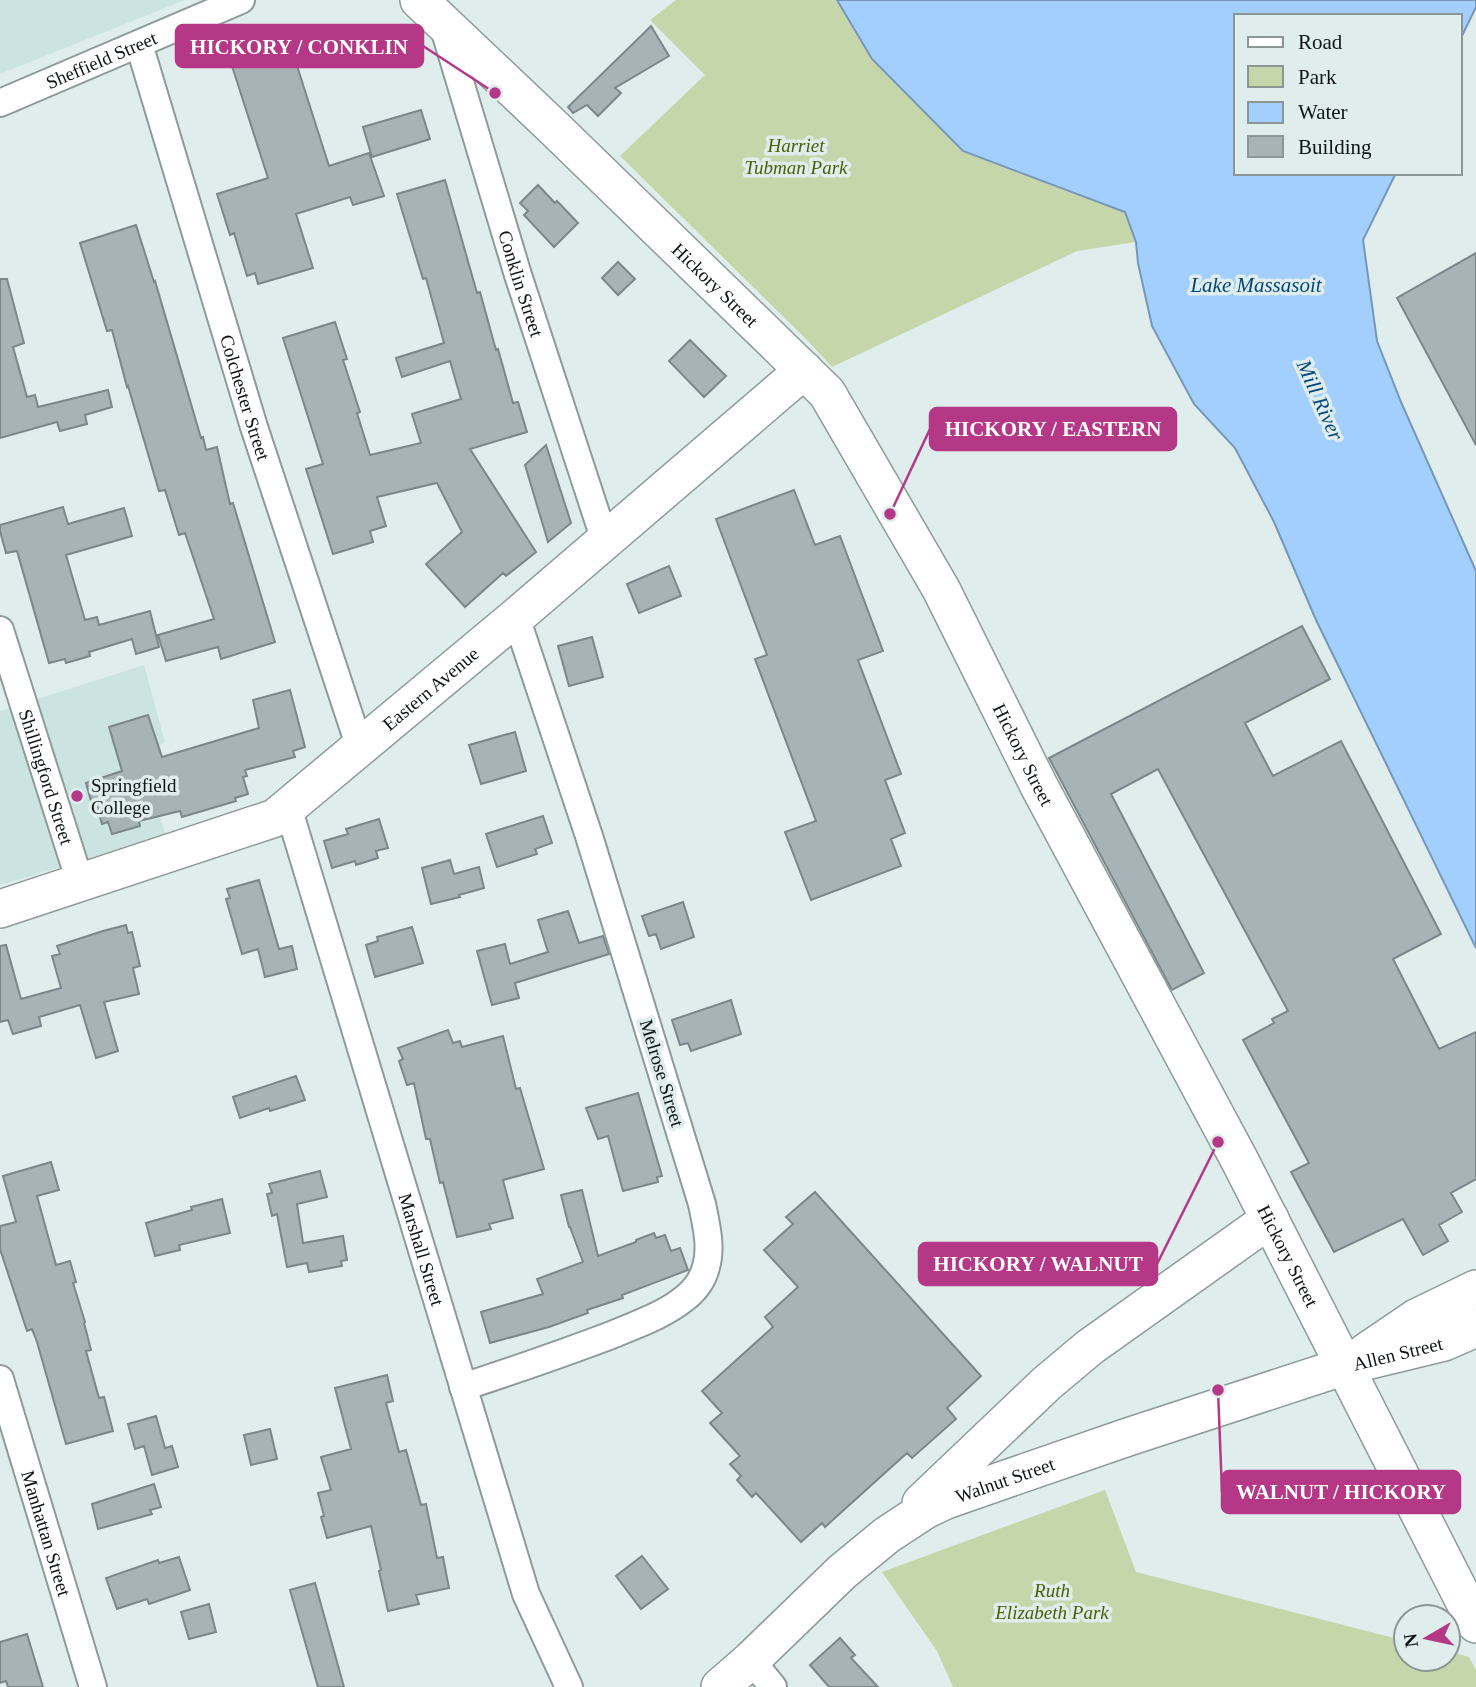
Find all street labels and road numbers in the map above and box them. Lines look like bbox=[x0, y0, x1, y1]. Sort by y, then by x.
street label: Sheffield Street bbox=[43, 27, 160, 93]
street label: Conklin Street bbox=[495, 228, 548, 340]
street label: Hickory Street bbox=[668, 238, 763, 332]
street label: Colchester Street bbox=[216, 332, 275, 464]
street label: Eastern Avenue bbox=[378, 642, 483, 734]
street label: Hickory Street bbox=[989, 700, 1058, 810]
street label: Shillingford Street bbox=[15, 706, 78, 848]
street label: Melrose Street bbox=[636, 1017, 689, 1130]
street label: Marshall Street bbox=[395, 1190, 449, 1309]
street label: Hickory Street bbox=[1254, 1201, 1323, 1311]
street label: Allen Street bbox=[1351, 1332, 1445, 1374]
street label: Walnut Street bbox=[952, 1452, 1058, 1506]
street label: Manhattan Street bbox=[18, 1468, 76, 1599]

